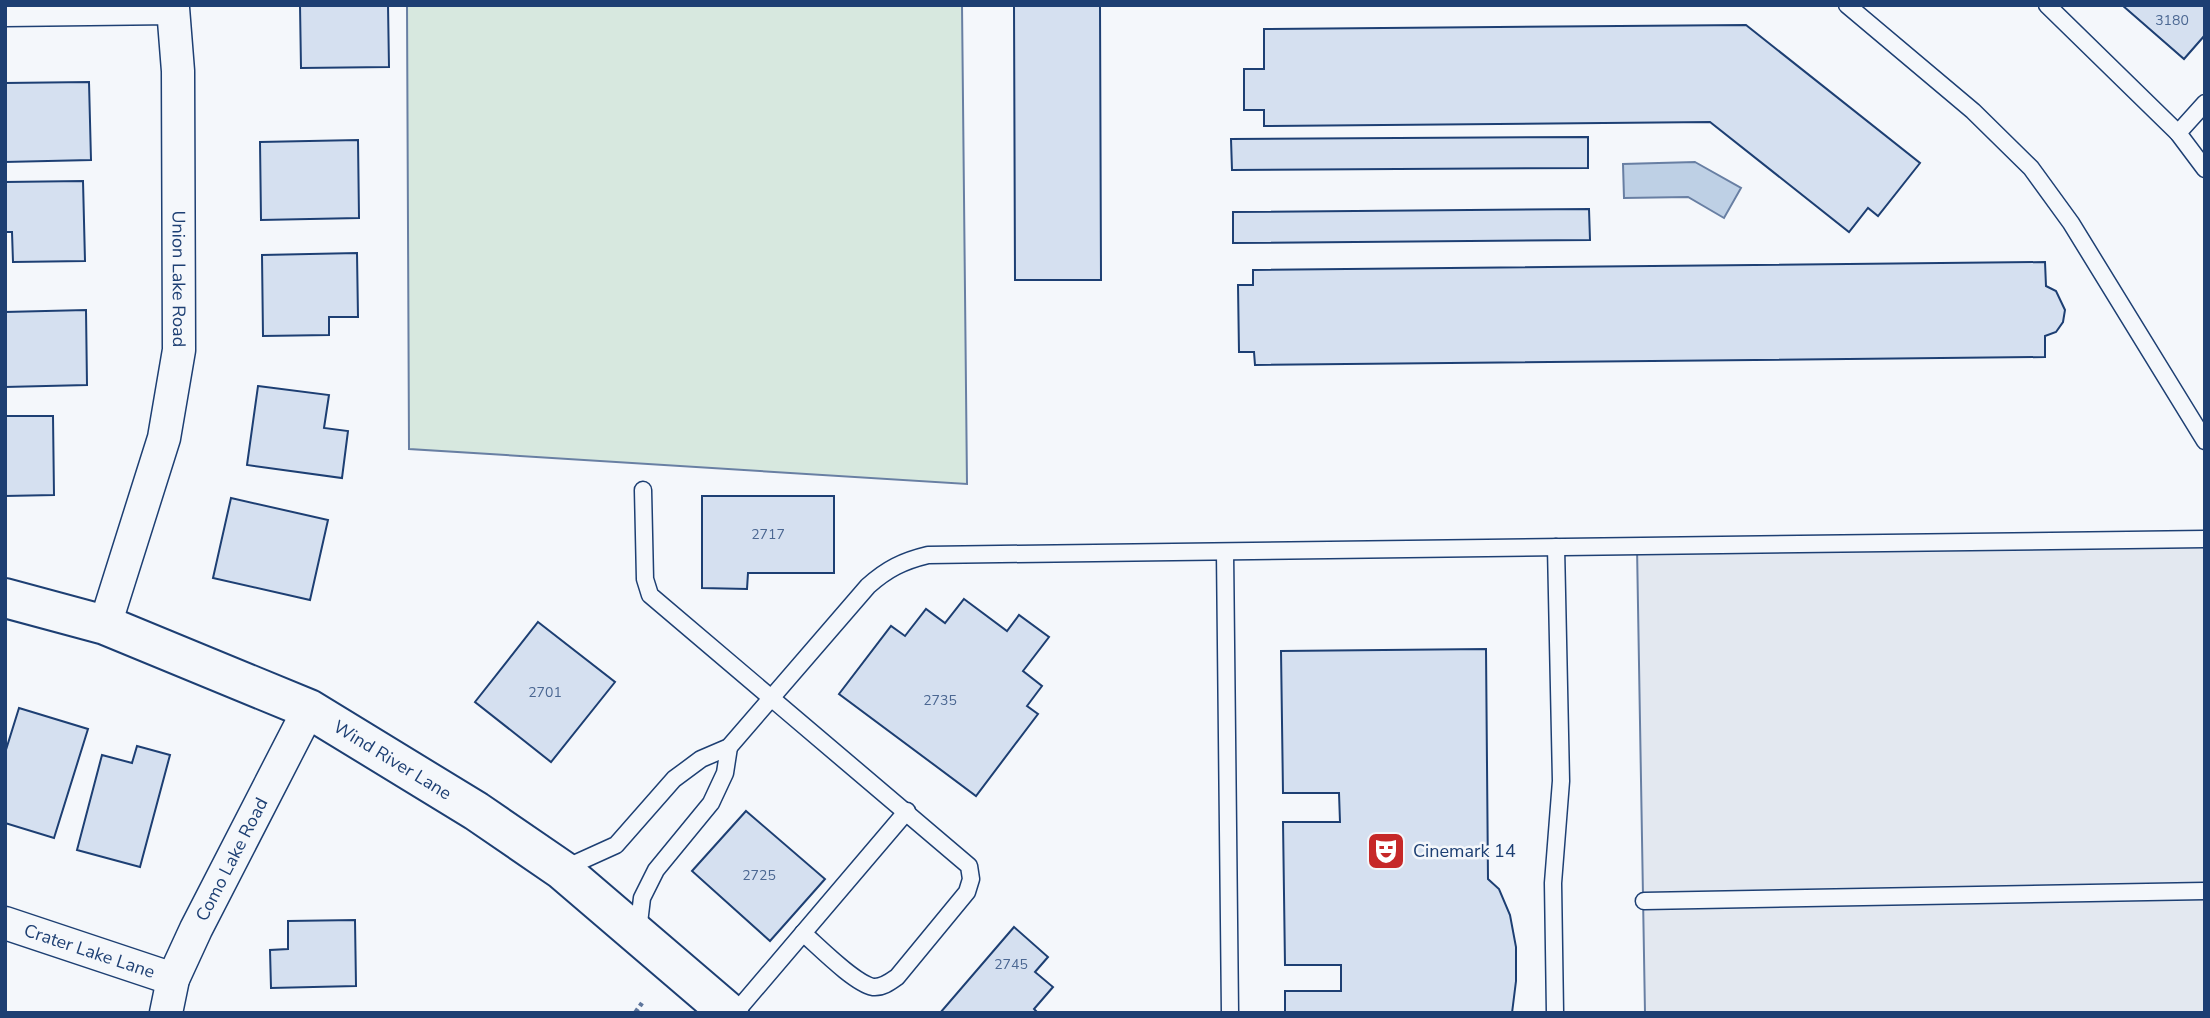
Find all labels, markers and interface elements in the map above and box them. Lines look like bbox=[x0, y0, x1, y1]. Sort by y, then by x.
house number: 3180 bbox=[2155, 11, 2189, 30]
street label: Union Lake Road bbox=[166, 210, 191, 347]
house number: 2717 bbox=[751, 525, 785, 544]
house number: 2701 bbox=[528, 683, 562, 702]
house number: 2735 bbox=[923, 691, 957, 710]
street label: Wind River Lane bbox=[329, 715, 456, 805]
street label: Como Lake Road bbox=[190, 794, 273, 925]
theatre icon: Cinemark 14 bbox=[1365, 830, 1407, 872]
place label: Cinemark 14 bbox=[1413, 839, 1516, 863]
house number: 2725 bbox=[742, 866, 776, 885]
street label: Crater Lake Lane bbox=[21, 918, 158, 984]
house number: 2745 bbox=[994, 955, 1028, 974]

